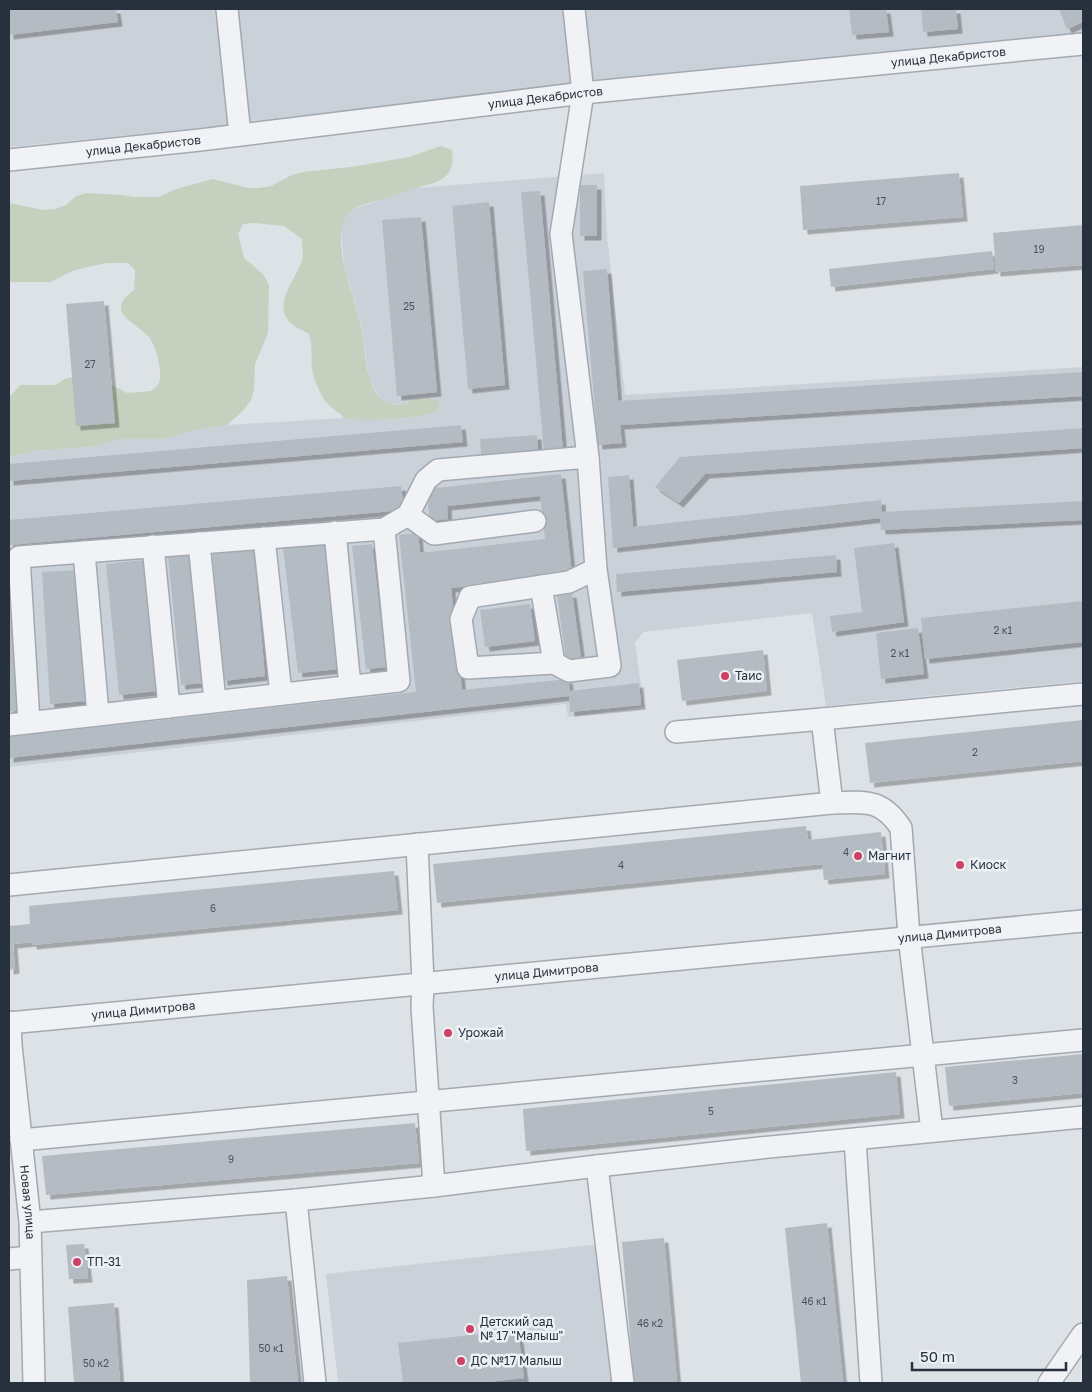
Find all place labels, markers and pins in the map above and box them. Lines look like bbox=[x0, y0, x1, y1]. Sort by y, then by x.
place label: Таис bbox=[735, 668, 762, 683]
marker: Таис bbox=[719, 670, 731, 682]
place label: Магнит bbox=[868, 848, 911, 863]
marker: Магнит bbox=[852, 850, 864, 862]
place label: Киоск bbox=[970, 857, 1006, 872]
marker: Киоск bbox=[954, 859, 966, 871]
place label: Урожай bbox=[458, 1025, 503, 1040]
marker: Урожай bbox=[442, 1027, 454, 1039]
place label: ТП-31 bbox=[87, 1254, 121, 1269]
marker: ТП-31 bbox=[71, 1256, 83, 1268]
place label: Детский сад № 17 "Малыш" bbox=[480, 1314, 563, 1343]
marker: Детский сад № 17 "Малыш" bbox=[464, 1323, 476, 1335]
place label: ДС №17 Малыш bbox=[471, 1353, 562, 1368]
marker: ДС №17 Малыш bbox=[455, 1355, 467, 1367]

